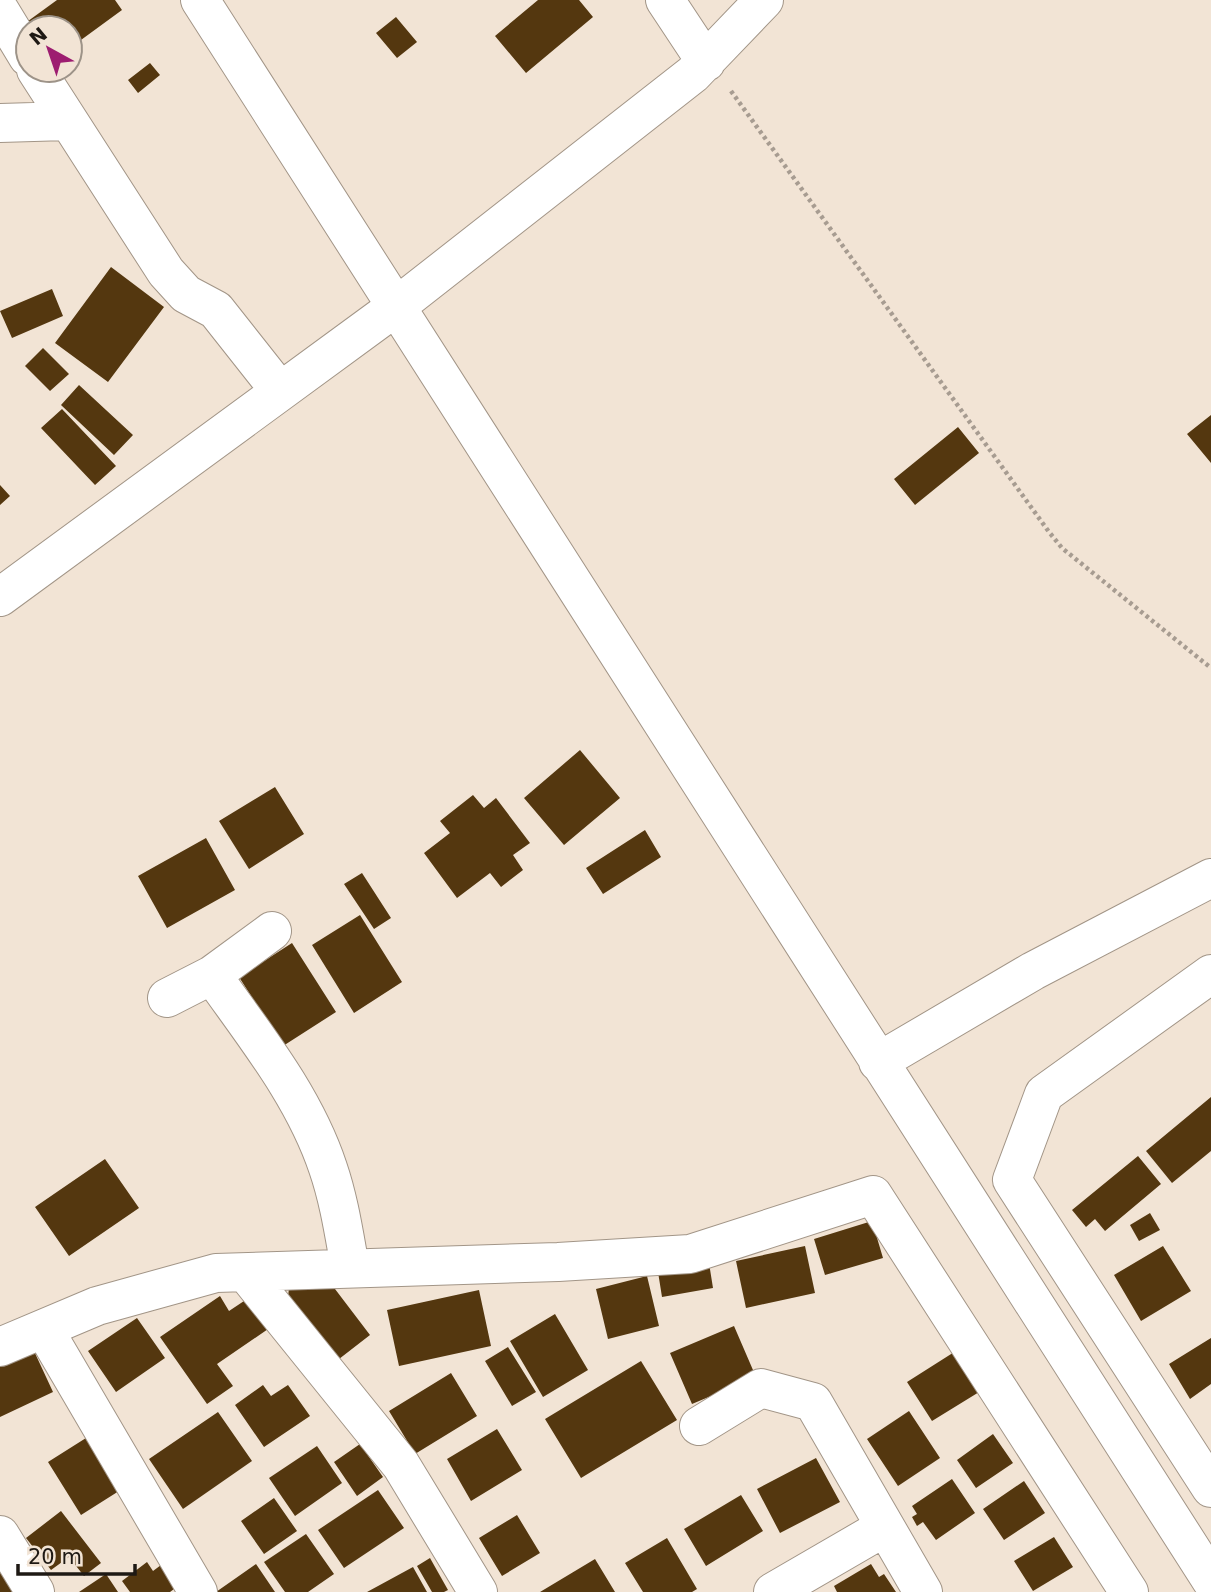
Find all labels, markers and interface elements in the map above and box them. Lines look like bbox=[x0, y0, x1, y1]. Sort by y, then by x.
north arrow bbox=[14, 14, 84, 84]
text: N bbox=[25, 22, 51, 50]
scale bar bbox=[18, 1532, 135, 1576]
text: 20 m bbox=[28, 1545, 82, 1569]

